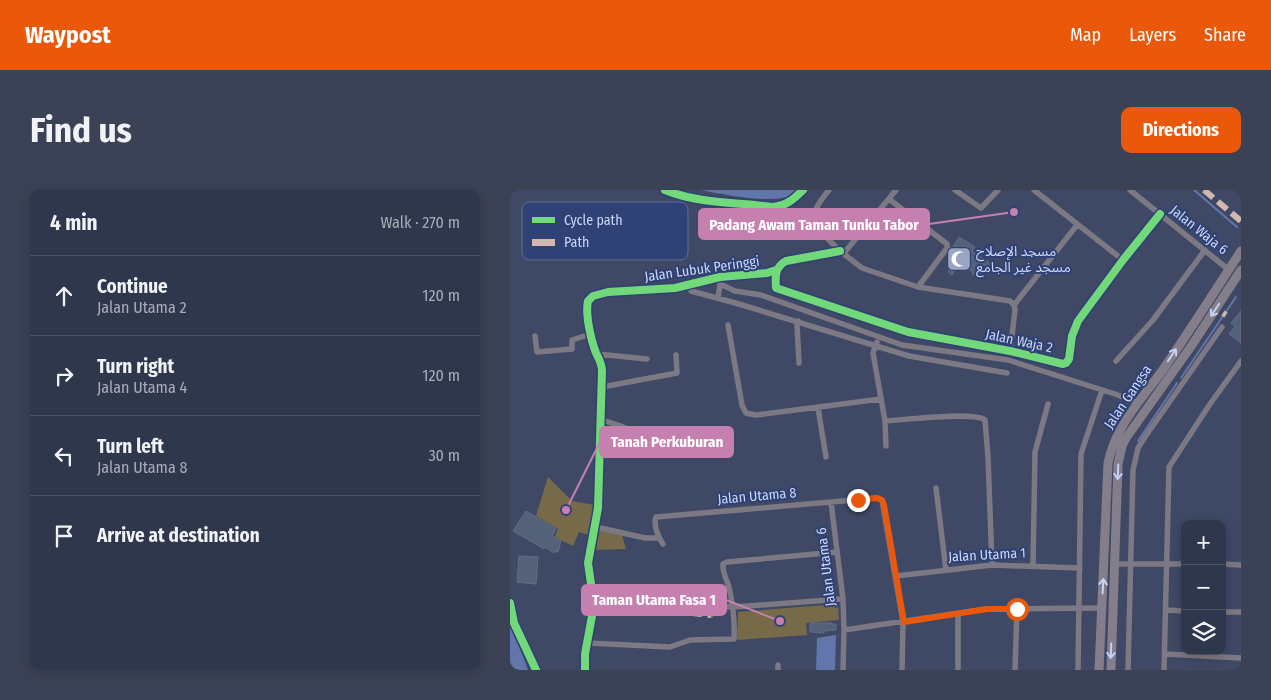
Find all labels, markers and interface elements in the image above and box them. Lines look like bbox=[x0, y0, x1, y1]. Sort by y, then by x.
text: Waypost bbox=[25, 21, 111, 49]
text: Map bbox=[1070, 24, 1101, 46]
text: Layers bbox=[1129, 24, 1176, 46]
text: Share bbox=[1204, 24, 1246, 46]
button: Directions bbox=[1121, 107, 1241, 153]
text: Find us bbox=[30, 109, 132, 151]
legend bbox=[522, 202, 688, 260]
street label: Jalan Waja 6 bbox=[1167, 202, 1231, 258]
callout: Padang Awam Taman Tunku Tabor bbox=[699, 209, 929, 239]
text: 4 min bbox=[50, 210, 98, 236]
text: Cycle path bbox=[564, 212, 623, 229]
text: Walk · 270 m bbox=[381, 213, 460, 232]
text: Padang Awam Taman Tunku Tabor bbox=[709, 216, 919, 234]
text: Path bbox=[564, 234, 589, 251]
place label: مسجد الإصلاح مسجد غير الجامع bbox=[976, 243, 1071, 278]
mosque icon: مسجد الإصلاح مسجد غير الجامع bbox=[946, 246, 972, 272]
street label: Jalan Lubuk Peringgi bbox=[643, 253, 761, 285]
text: Continue bbox=[97, 275, 168, 298]
icon: ahead bbox=[50, 282, 78, 310]
text: 120 m bbox=[422, 286, 460, 305]
text: Jalan Utama 2 bbox=[97, 298, 187, 317]
one-way arrow bbox=[1210, 303, 1220, 317]
street label: Jalan Waja 2 bbox=[984, 326, 1054, 356]
one-way arrow bbox=[1167, 348, 1177, 362]
text: Turn right bbox=[97, 355, 174, 378]
icon: right bbox=[50, 362, 78, 390]
street label: Jalan Gangsa bbox=[1100, 362, 1156, 432]
text: 120 m bbox=[422, 366, 460, 385]
text: Jalan Utama 4 bbox=[97, 378, 187, 397]
callout: Tanah Perkuburan bbox=[600, 427, 733, 457]
text: Tanah Perkuburan bbox=[611, 433, 724, 451]
text: Turn left bbox=[97, 435, 164, 458]
icon: left bbox=[50, 442, 78, 470]
text: 30 m bbox=[428, 446, 460, 465]
text: Jalan Utama 8 bbox=[97, 458, 188, 477]
one-way arrow bbox=[1113, 463, 1122, 479]
street label: Jalan Utama 8 bbox=[717, 484, 797, 508]
route end bbox=[847, 489, 870, 512]
map controls bbox=[1181, 520, 1226, 655]
button: + bbox=[1181, 520, 1226, 565]
icon: arrive bbox=[50, 522, 78, 550]
text: Arrive at destination bbox=[97, 524, 260, 547]
street label: Jalan Utama 6 bbox=[813, 527, 839, 607]
street label: Jalan Utama 1 bbox=[948, 544, 1026, 566]
button: − bbox=[1181, 565, 1226, 610]
one-way arrow bbox=[1098, 579, 1107, 595]
callout: Taman Utama Fasa 1 bbox=[582, 585, 726, 615]
text: Taman Utama Fasa 1 bbox=[592, 591, 716, 609]
route start bbox=[1006, 598, 1029, 621]
button: layers bbox=[1181, 610, 1226, 655]
one-way arrow bbox=[1107, 643, 1116, 659]

